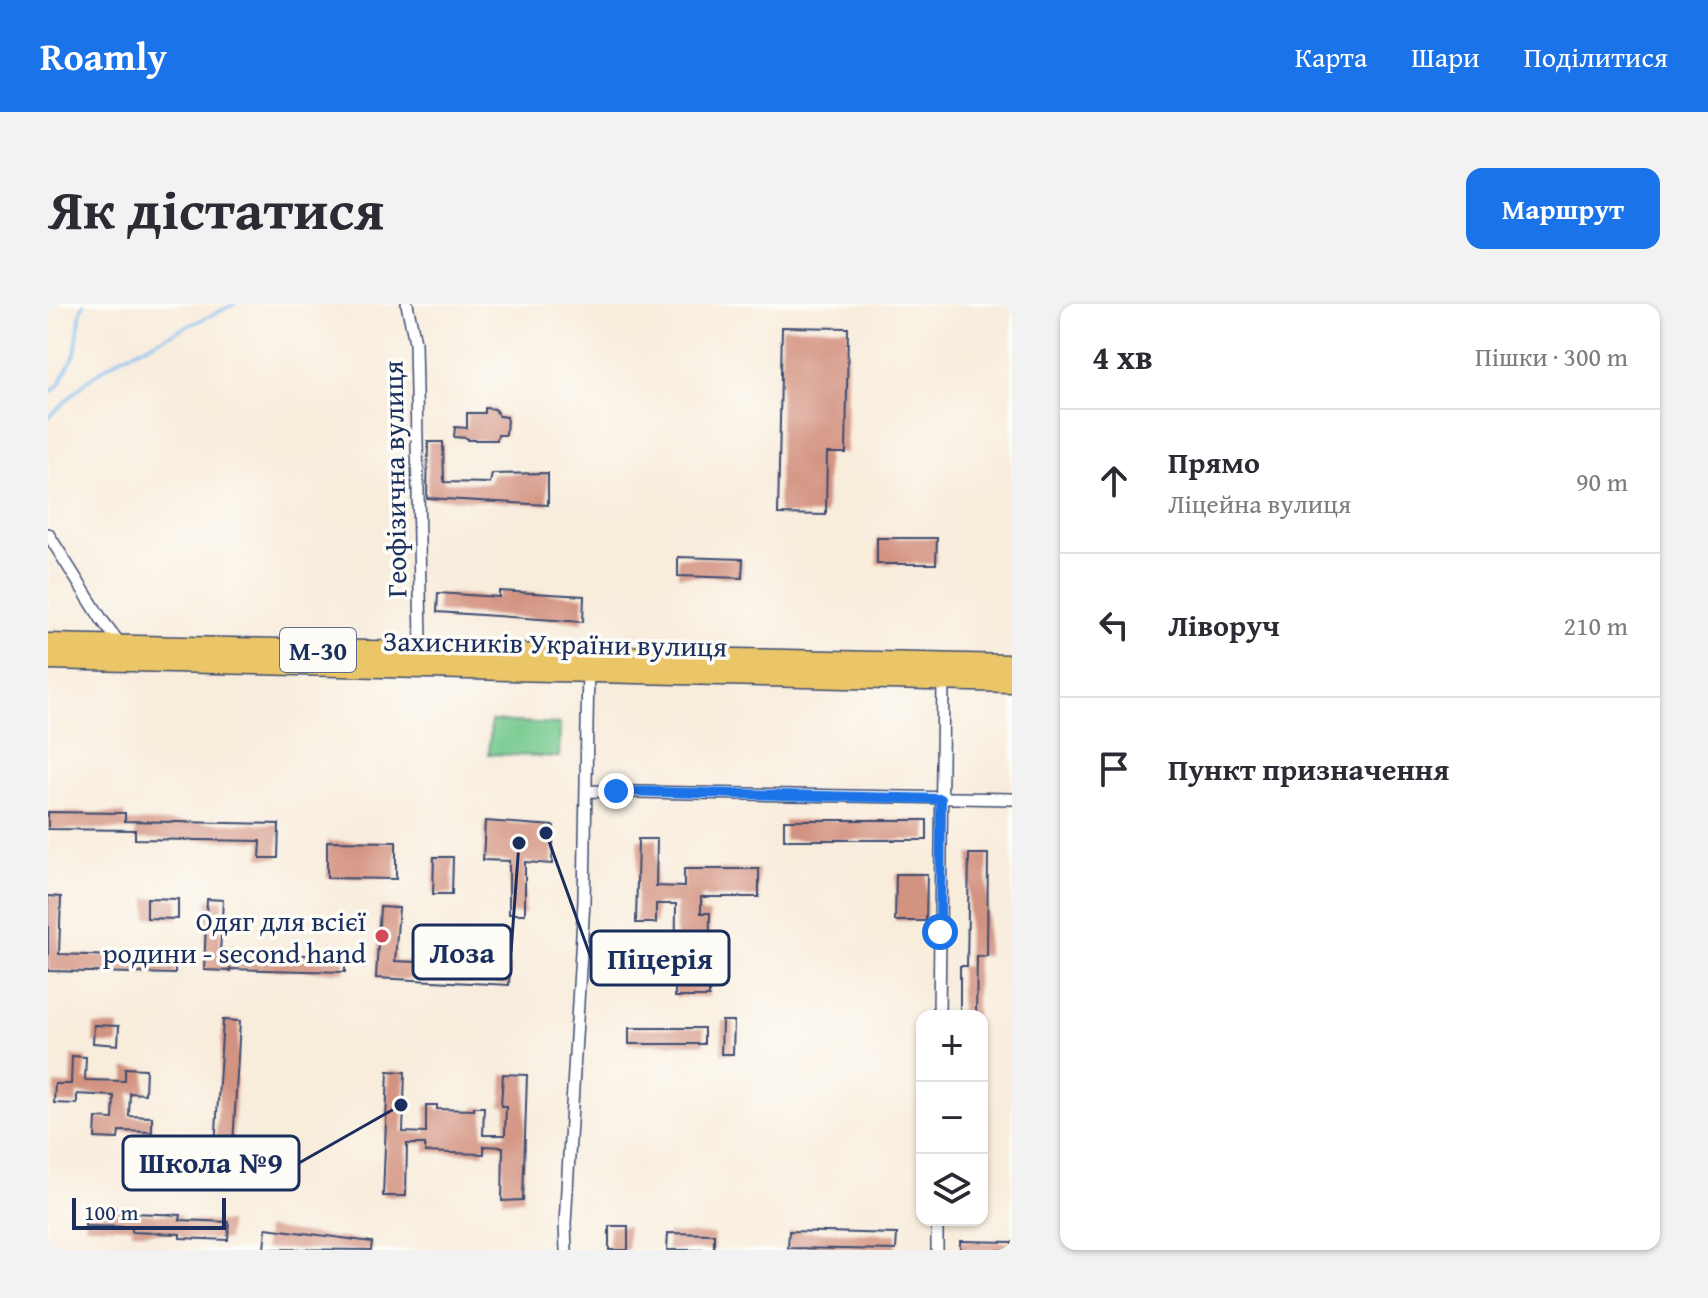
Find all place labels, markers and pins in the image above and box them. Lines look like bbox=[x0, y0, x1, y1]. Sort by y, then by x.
place label: Одяг для всієї родини - second hand bbox=[102, 900, 366, 973]
callout: Лоза bbox=[413, 925, 511, 979]
marker: Одяг для всієї родини - second hand bbox=[373, 927, 391, 945]
callout: Піцерія bbox=[591, 931, 729, 985]
callout: Школа №9 bbox=[123, 1136, 299, 1190]

